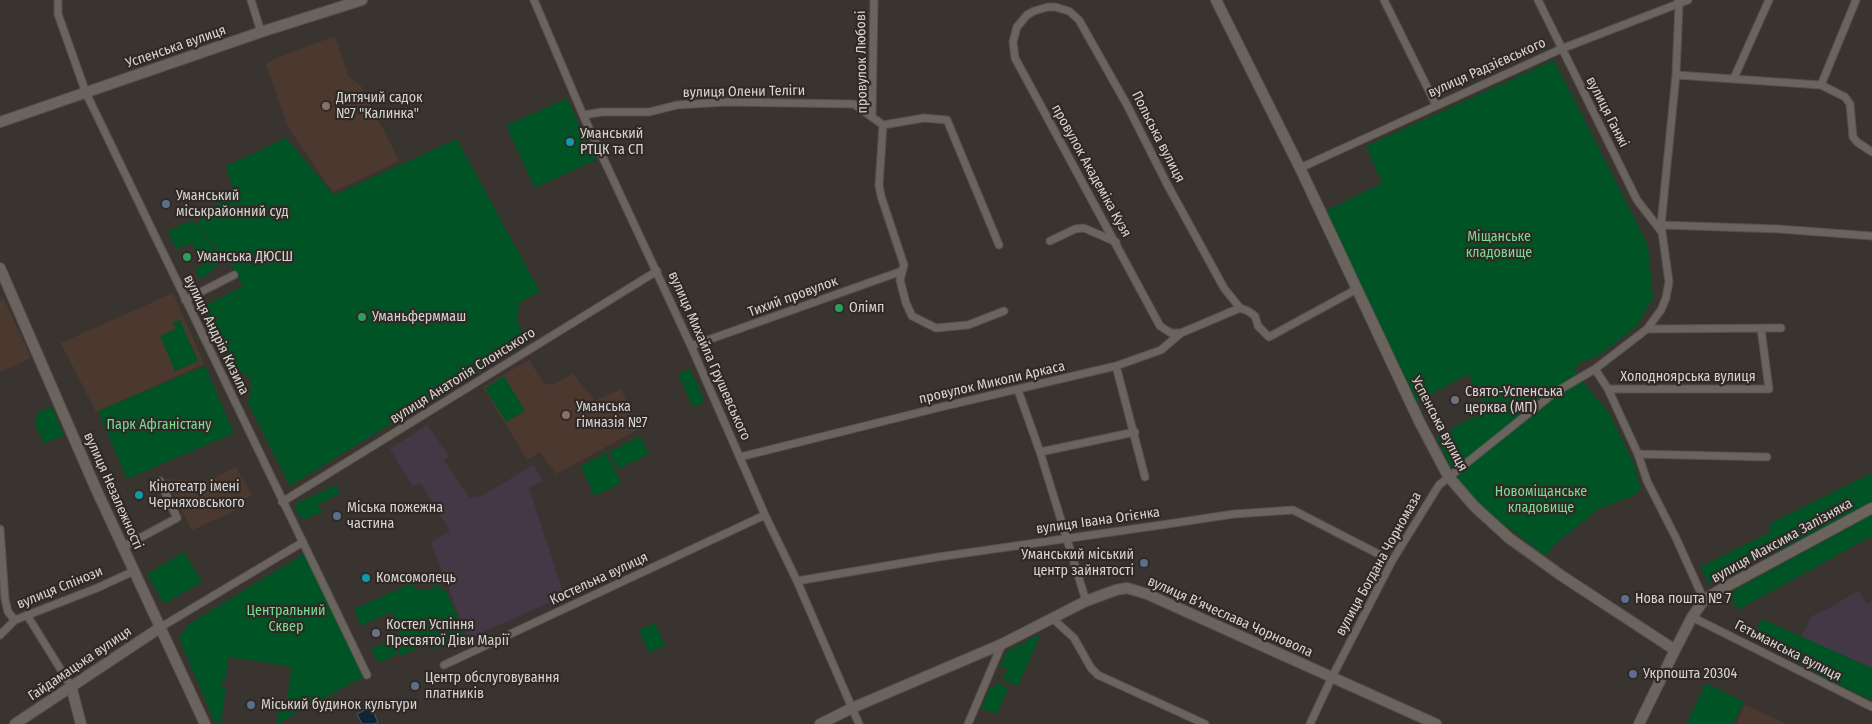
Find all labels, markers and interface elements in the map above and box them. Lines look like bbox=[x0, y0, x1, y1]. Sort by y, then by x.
street label: провулок Любові bbox=[853, 10, 871, 114]
street label: Успенська вулиця bbox=[124, 22, 228, 72]
street label: вулиця Радзієвського bbox=[1425, 34, 1549, 102]
street label: вулиця Ганжі bbox=[1582, 74, 1632, 150]
street label: вулиця Олени Теліги bbox=[683, 83, 805, 101]
street label: Польська вулиця bbox=[1128, 88, 1188, 186]
place label: Дитячий садок №7 "Калинка" bbox=[336, 90, 423, 122]
marker: Дитячий садок №7 "Калинка" bbox=[320, 100, 332, 112]
street label: провулок Академіка Кузя bbox=[1047, 102, 1135, 240]
place label: Уманський РТЦК та СП bbox=[580, 126, 644, 158]
marker: Уманський РТЦК та СП bbox=[564, 136, 576, 148]
place label: Уманський міськрайонний суд bbox=[176, 188, 289, 220]
marker: Уманський міськрайонний суд bbox=[160, 198, 172, 210]
park label: Міщанське кладовище bbox=[1466, 229, 1532, 262]
place label: Уманська ДЮСШ bbox=[197, 249, 293, 265]
marker: Уманська ДЮСШ bbox=[181, 251, 193, 263]
street label: вулиця Михайла Грушевського bbox=[664, 269, 754, 443]
street label: вулиця Андрія Кизила bbox=[180, 272, 252, 398]
street label: Тихий провулок bbox=[746, 273, 840, 321]
place label: Олімп bbox=[849, 300, 884, 316]
marker: Олімп bbox=[833, 302, 845, 314]
place label: Уманьферммаш bbox=[372, 309, 466, 325]
marker: Уманьферммаш bbox=[356, 311, 368, 323]
street label: вулиця Анатолія Слонського bbox=[387, 324, 539, 428]
street label: провулок Миколи Аркаса bbox=[917, 358, 1067, 408]
street label: Холодноярська вулиця bbox=[1620, 369, 1756, 385]
street label: Успенська вулиця bbox=[1407, 374, 1471, 474]
place label: Свято-Успенська церква (МП) bbox=[1465, 384, 1563, 417]
marker: Свято-Успенська церква (МП) bbox=[1449, 394, 1461, 406]
place label: Уманська гімназія №7 bbox=[576, 399, 647, 432]
marker: Уманська гімназія №7 bbox=[560, 409, 572, 421]
park label: Парк Афганістану bbox=[107, 417, 211, 433]
street label: вулиця Незалежності bbox=[80, 430, 146, 552]
place label: Кінотеатр імені Черняховського bbox=[149, 479, 245, 512]
park label: Новоміщанське кладовище bbox=[1495, 484, 1587, 516]
marker: Кінотеатр імені Черняховського bbox=[133, 489, 145, 501]
street label: вулиця Богдана Чорномаза bbox=[1332, 489, 1426, 639]
street label: вулиця Максима Залізняка bbox=[1708, 495, 1856, 587]
place label: Міська пожежна частина bbox=[347, 500, 443, 532]
street label: вулиця Івана Огієнка bbox=[1035, 504, 1161, 538]
marker: Міська пожежна частина bbox=[331, 510, 343, 522]
place label: Уманський міський центр зайнятості bbox=[1021, 547, 1134, 580]
street label: Костельна вулиця bbox=[547, 549, 651, 609]
marker: Уманський міський центр зайнятості bbox=[1138, 557, 1150, 569]
street label: вулиця Спінози bbox=[15, 563, 105, 613]
place label: Комсомолець bbox=[376, 570, 456, 586]
marker: Комсомолець bbox=[360, 572, 372, 584]
street label: вулиця В’ячеслава Чорновола bbox=[1145, 573, 1315, 661]
place label: Нова пошта № 7 bbox=[1635, 591, 1731, 607]
marker: Нова пошта № 7 bbox=[1619, 593, 1631, 605]
park label: Центральний Сквер bbox=[247, 603, 325, 636]
place label: Костел Успіння Пресвятої Діви Марії bbox=[386, 617, 509, 650]
street label: Гетьманська вулиця bbox=[1732, 617, 1844, 685]
street label: Гайдамацька вулиця bbox=[25, 623, 135, 705]
marker: Костел Успіння Пресвятої Діви Марії bbox=[370, 627, 382, 639]
place label: Укрпошта 20304 bbox=[1643, 666, 1737, 682]
marker: Укрпошта 20304 bbox=[1627, 668, 1639, 680]
place label: Центр обслуговування платників bbox=[425, 670, 559, 702]
marker: Центр обслуговування платників bbox=[409, 680, 421, 692]
place label: Міський будинок культури bbox=[261, 697, 417, 713]
marker: Міський будинок культури bbox=[245, 699, 257, 711]

